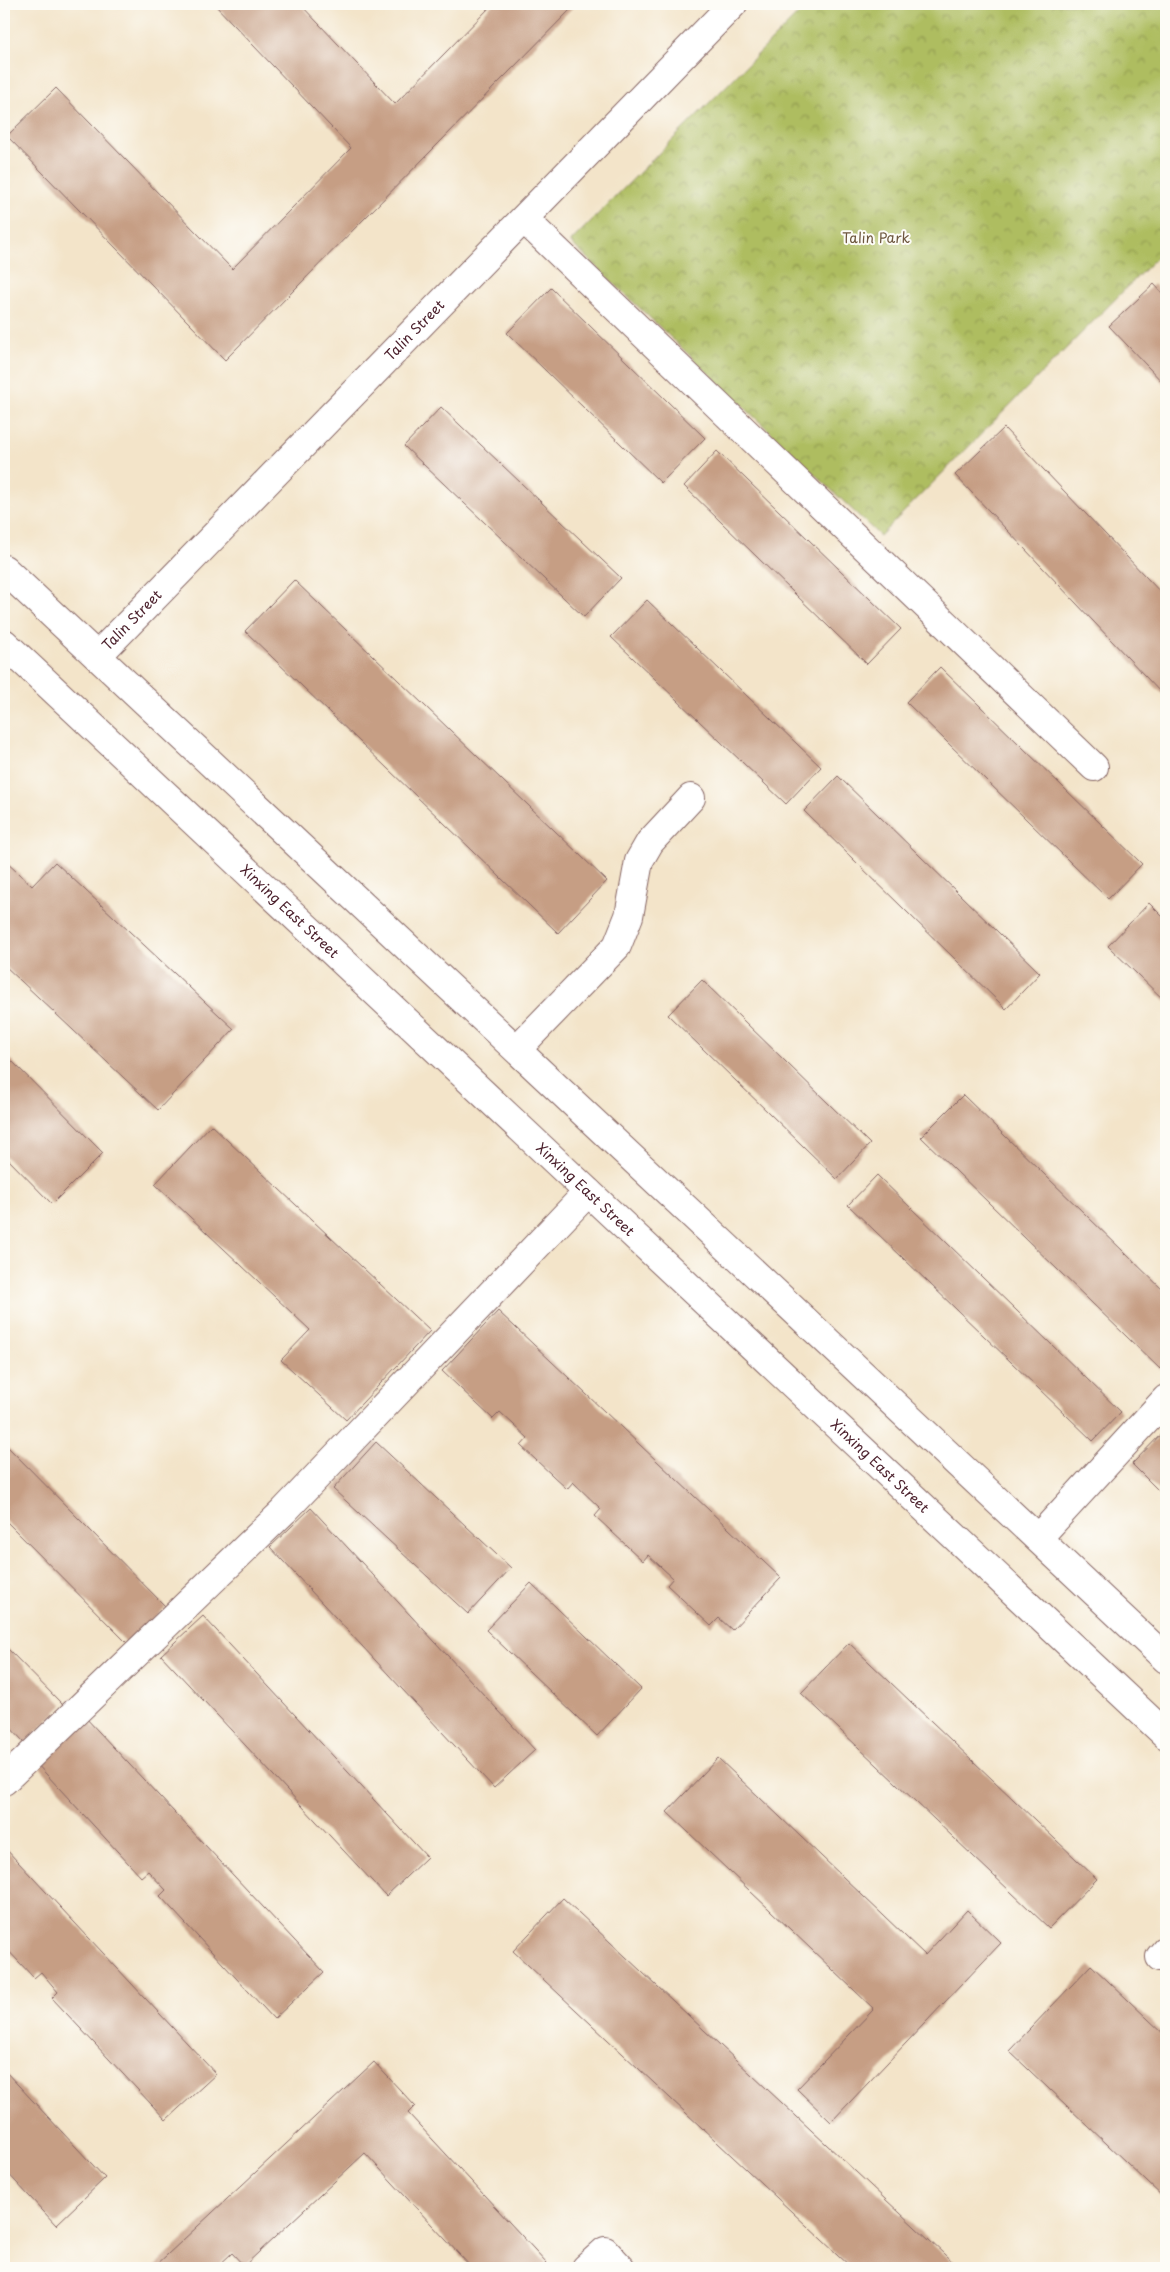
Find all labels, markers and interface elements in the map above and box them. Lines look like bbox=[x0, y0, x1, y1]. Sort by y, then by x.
park label: Talin Park bbox=[842, 227, 910, 248]
street label: Talin Street bbox=[380, 295, 449, 365]
street label: Talin Street bbox=[97, 584, 166, 655]
street label: Xinxing East Street bbox=[236, 859, 344, 963]
street label: Xinxing East Street bbox=[532, 1138, 640, 1241]
street label: Xinxing East Street bbox=[826, 1414, 935, 1518]

